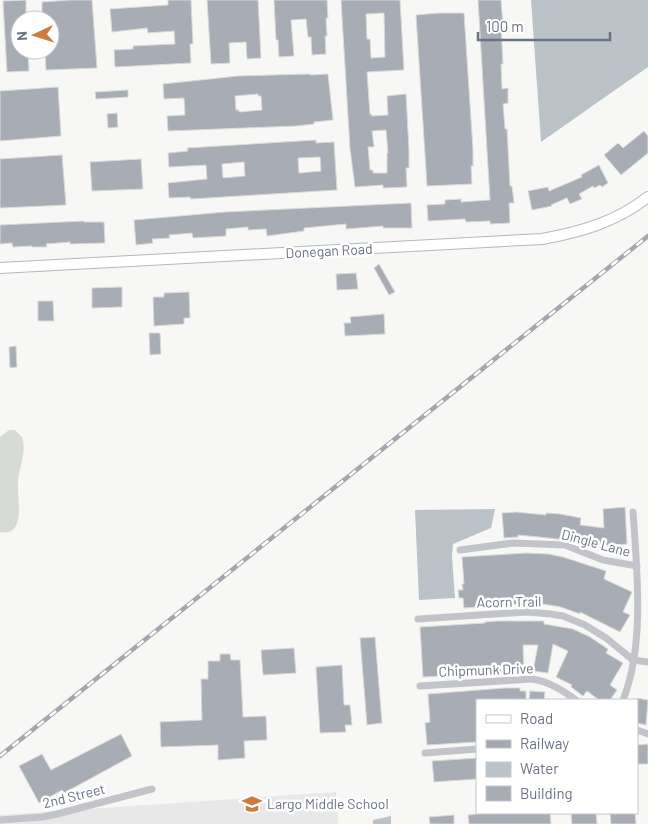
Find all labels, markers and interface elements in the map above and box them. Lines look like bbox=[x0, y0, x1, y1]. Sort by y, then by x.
north arrow bbox=[10, 10, 60, 60]
scale bar bbox=[478, 10, 610, 42]
text: 100 m bbox=[486, 17, 524, 35]
text: N bbox=[13, 31, 30, 41]
street label: Donegan Road bbox=[285, 240, 373, 261]
street label: Dingle Lane bbox=[560, 525, 633, 560]
street label: Acorn Trail bbox=[476, 592, 542, 611]
street label: Chipmunk Drive bbox=[438, 659, 534, 680]
legend bbox=[476, 699, 638, 814]
text: Road bbox=[520, 709, 553, 727]
text: Railway bbox=[520, 734, 569, 752]
text: Water bbox=[520, 759, 559, 777]
street label: 2nd Street bbox=[41, 780, 107, 811]
text: Building bbox=[520, 784, 573, 802]
school or university icon: Largo Middle School bbox=[241, 793, 263, 815]
place label: Largo Middle School bbox=[267, 795, 389, 812]

